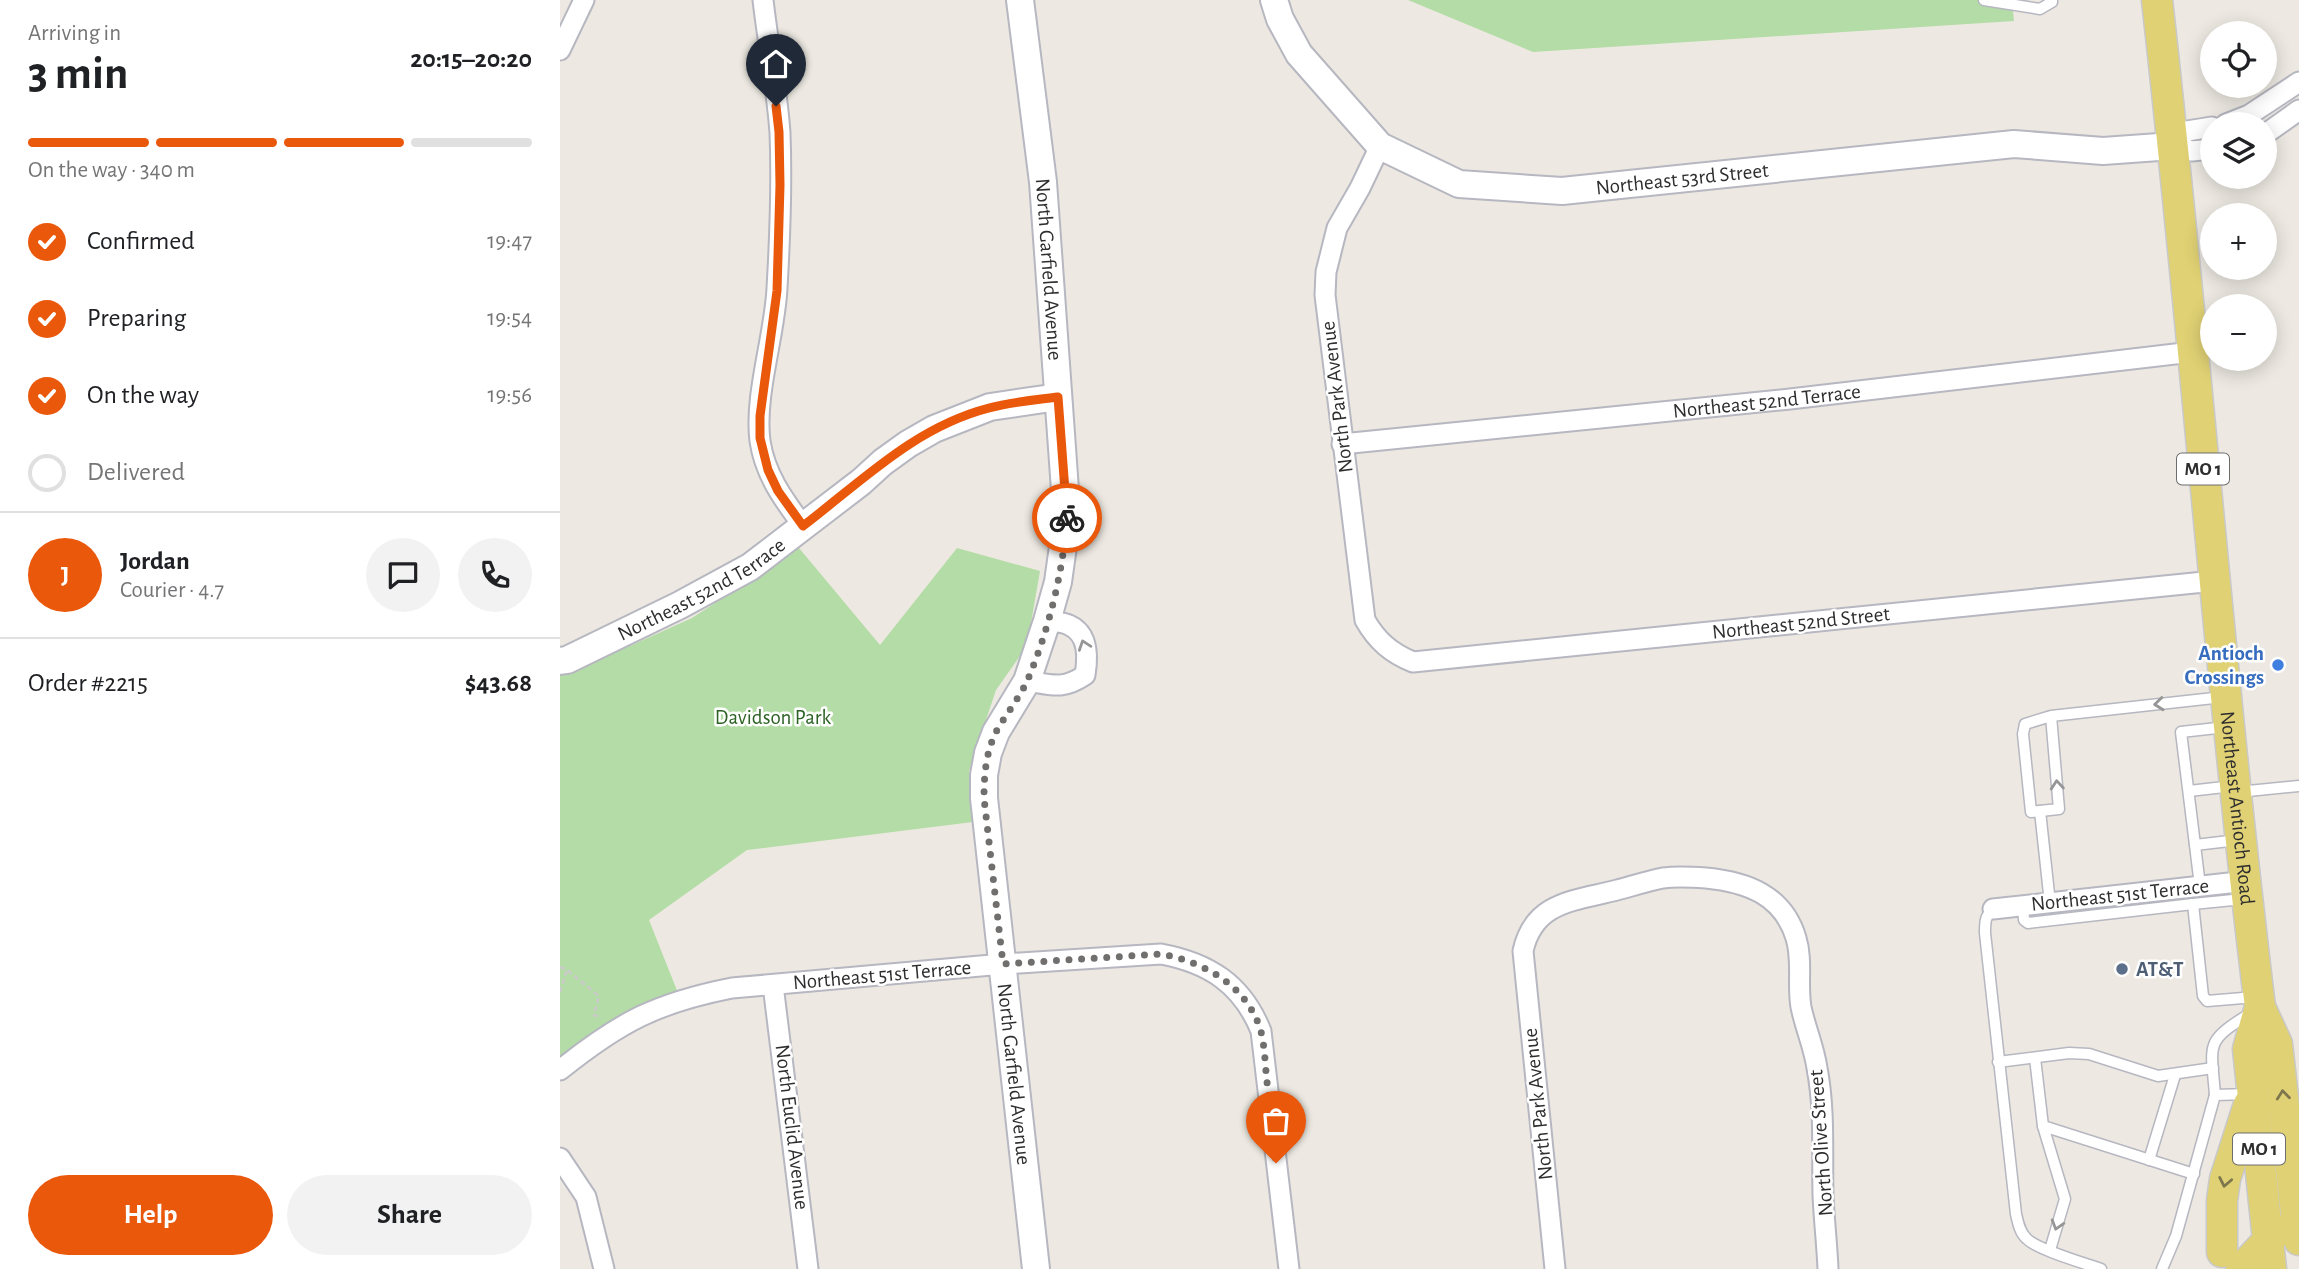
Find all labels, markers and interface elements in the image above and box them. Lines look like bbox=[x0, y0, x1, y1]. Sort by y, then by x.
map controls bbox=[2200, 21, 2277, 371]
button: locate bbox=[2200, 21, 2277, 98]
text: Arriving in bbox=[28, 22, 121, 45]
pin bbox=[746, 34, 806, 106]
icon: home bbox=[757, 45, 795, 83]
text: 20:15–20:20 bbox=[410, 46, 532, 72]
text: 3 min bbox=[28, 51, 128, 97]
button: layers bbox=[2200, 112, 2277, 189]
text: On the way · 340 m bbox=[28, 159, 195, 182]
street label: Northeast 53rd Street bbox=[1595, 159, 1770, 198]
street label: North Garfield Avenue bbox=[1032, 177, 1066, 361]
button: + bbox=[2200, 203, 2277, 280]
icon: check bbox=[28, 223, 66, 261]
text: Confirmed bbox=[87, 228, 195, 254]
text: 19:47 bbox=[487, 230, 532, 253]
button: − bbox=[2200, 294, 2277, 371]
icon: check bbox=[28, 300, 66, 338]
text: Preparing bbox=[87, 305, 186, 331]
text: 19:54 bbox=[487, 307, 532, 330]
street label: North Park Avenue bbox=[1317, 320, 1357, 474]
icon: check bbox=[28, 377, 66, 415]
street label: Northeast 52nd Terrace bbox=[1672, 380, 1862, 421]
text: On the way bbox=[87, 382, 199, 408]
text: 19:56 bbox=[488, 384, 532, 407]
road number: MO 1 bbox=[2177, 454, 2229, 484]
text: Delivered bbox=[87, 459, 185, 485]
courier bbox=[1032, 483, 1102, 553]
icon: bike bbox=[1048, 499, 1086, 537]
street label: Northeast 52nd Terrace bbox=[614, 534, 789, 644]
button: chat bbox=[366, 538, 440, 612]
button: phone bbox=[458, 538, 532, 612]
text: Jordan bbox=[120, 548, 190, 574]
text: J bbox=[61, 562, 69, 588]
text: Courier · 4.7 bbox=[120, 579, 224, 602]
street label: Northeast 52nd Street bbox=[1711, 603, 1891, 643]
one-way arrow bbox=[1078, 639, 1092, 652]
place label: Antioch Crossings bbox=[2185, 643, 2264, 688]
marker: Antioch Crossings bbox=[2270, 657, 2286, 673]
text: Order #2215 bbox=[28, 670, 148, 696]
text: $43.68 bbox=[465, 670, 532, 696]
one-way arrow bbox=[2153, 696, 2164, 711]
park label: Davidson Park bbox=[715, 707, 832, 728]
street label: Northeast Antioch Road bbox=[2217, 710, 2258, 906]
one-way arrow bbox=[2050, 779, 2065, 790]
street label: Northeast 51st Terrace bbox=[2030, 875, 2210, 915]
street label: Northeast 51st Terrace bbox=[792, 957, 972, 993]
place label: AT&T bbox=[2136, 959, 2184, 980]
marker: AT&T bbox=[2114, 961, 2130, 977]
street label: North Garfield Avenue bbox=[994, 982, 1035, 1166]
street label: North Park Avenue bbox=[1520, 1027, 1556, 1181]
street label: North Euclid Avenue bbox=[771, 1043, 813, 1211]
street label: North Olive Street bbox=[1805, 1069, 1837, 1217]
one-way arrow bbox=[2276, 1089, 2291, 1100]
pin bbox=[1246, 1091, 1306, 1163]
icon: bag bbox=[1257, 1102, 1295, 1140]
road number: MO 1 bbox=[2233, 1134, 2285, 1164]
button: Help bbox=[28, 1175, 273, 1255]
button: Share bbox=[287, 1175, 532, 1255]
one-way arrow bbox=[2219, 1176, 2234, 1188]
one-way arrow bbox=[2051, 1218, 2066, 1230]

